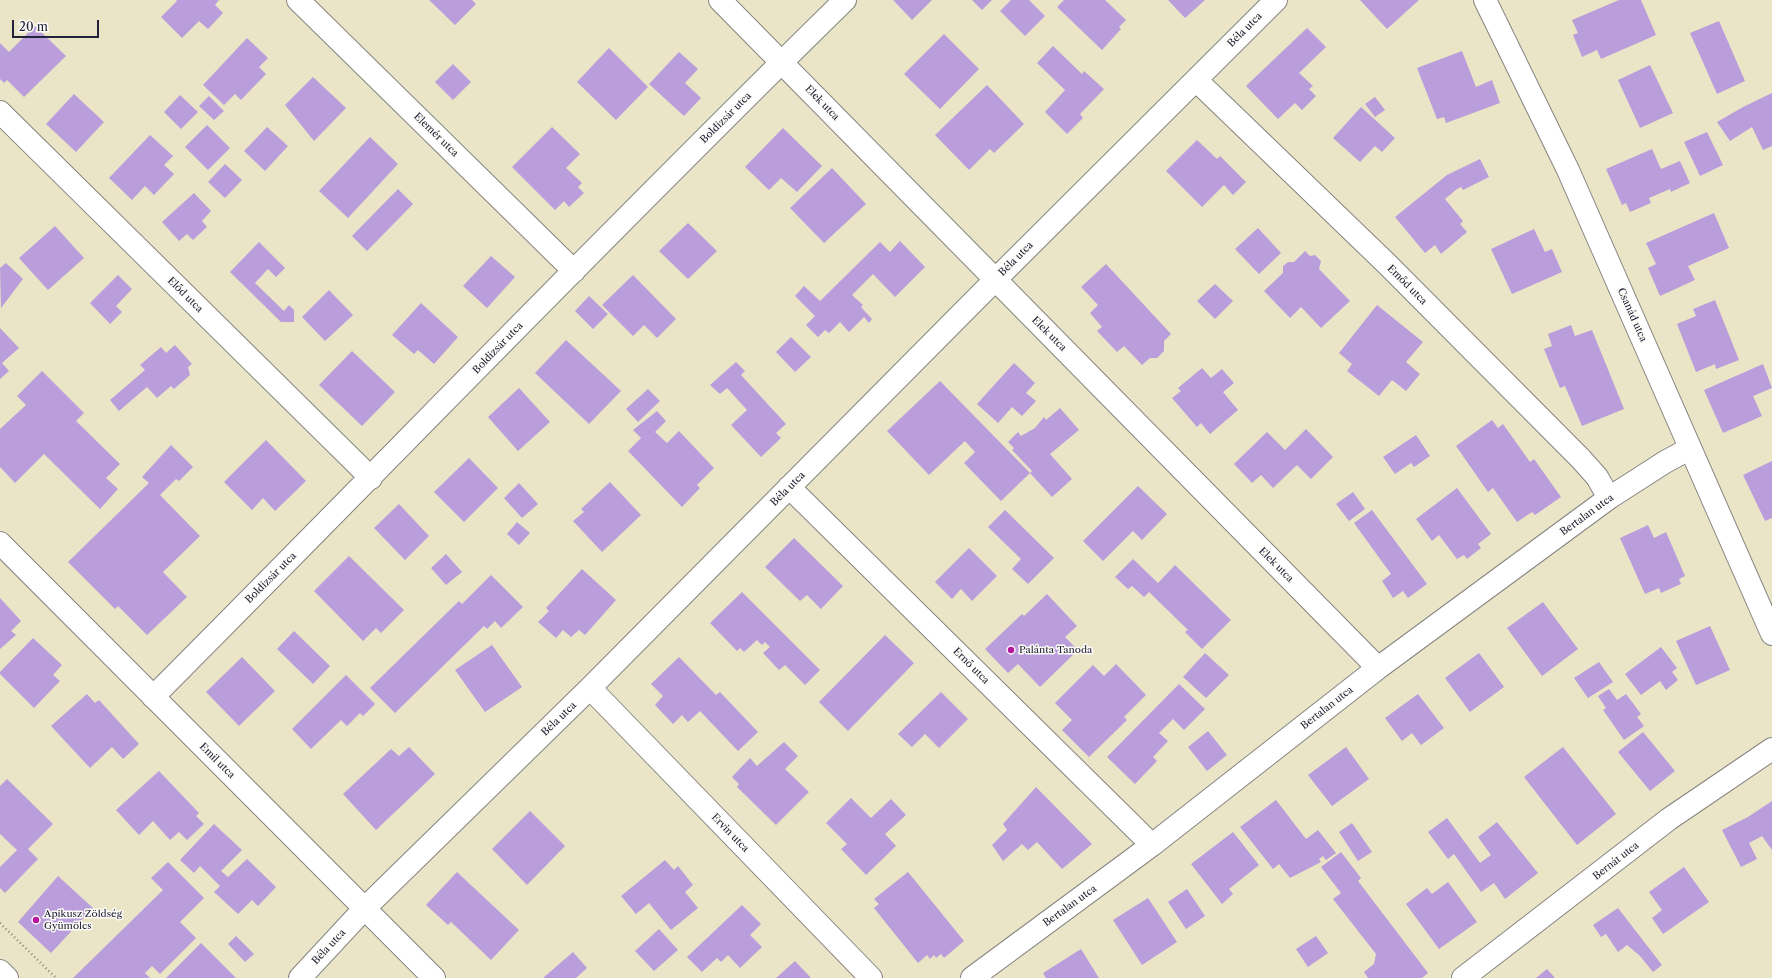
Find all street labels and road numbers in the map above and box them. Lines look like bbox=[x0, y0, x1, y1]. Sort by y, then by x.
street label: Béla utca bbox=[1225, 10, 1265, 50]
street label: Elek utca bbox=[802, 83, 842, 123]
street label: Boldizsár utca bbox=[698, 90, 754, 146]
street label: Elemér utca bbox=[411, 111, 461, 159]
street label: Béla utca bbox=[996, 239, 1036, 279]
street label: Emőd utca bbox=[1385, 263, 1429, 307]
street label: Előd utca bbox=[165, 275, 205, 315]
street label: Csanád utca bbox=[1615, 286, 1649, 344]
street label: Elek utca bbox=[1029, 314, 1069, 354]
street label: Boldizsár utca bbox=[470, 320, 526, 376]
street label: Béla utca bbox=[768, 469, 808, 509]
street label: Bertalan utca bbox=[1558, 492, 1616, 538]
street label: Elek utca bbox=[1256, 545, 1296, 585]
street label: Boldizsár utca bbox=[243, 550, 299, 606]
street label: Ernő utca bbox=[950, 645, 992, 687]
street label: Bertalan utca bbox=[1298, 684, 1356, 732]
street label: Béla utca bbox=[539, 700, 579, 738]
street label: Emil utca bbox=[197, 741, 237, 781]
street label: Ervin utca bbox=[709, 811, 751, 855]
street label: Bernát utca bbox=[1591, 839, 1641, 883]
street label: Bertalan utca bbox=[1041, 883, 1099, 929]
street label: Béla utca bbox=[310, 927, 348, 967]

